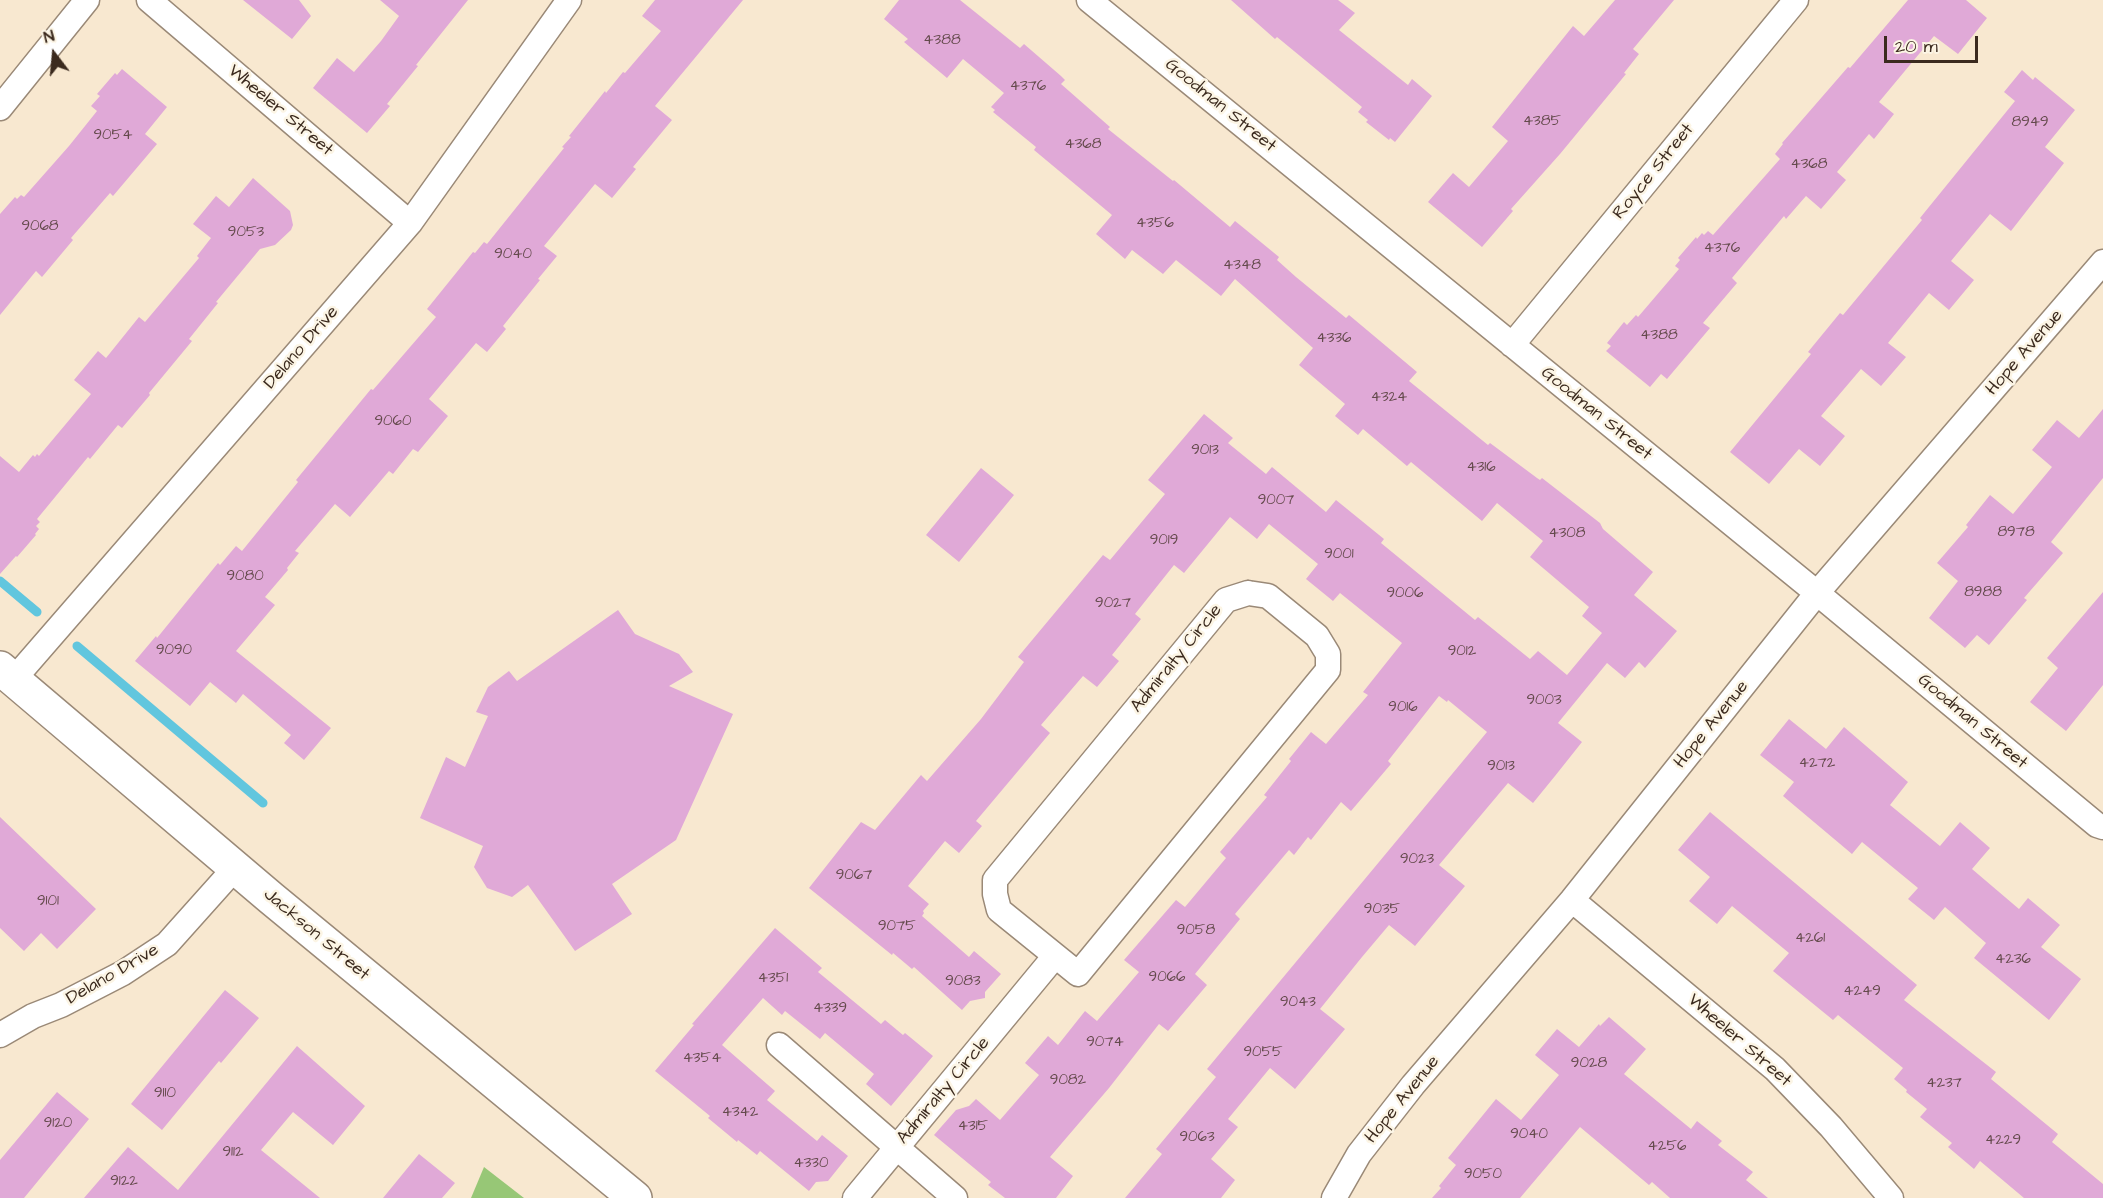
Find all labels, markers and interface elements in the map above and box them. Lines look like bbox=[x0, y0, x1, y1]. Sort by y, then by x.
north arrow bbox=[24, 24, 84, 84]
scale bar bbox=[1887, 24, 1982, 62]
text: N bbox=[41, 25, 57, 49]
house number: 4388 bbox=[923, 32, 961, 50]
text: 20 m bbox=[1895, 34, 1938, 59]
street label: Goodman Street bbox=[1160, 55, 1280, 157]
street label: Wheeler Street bbox=[223, 61, 337, 161]
house number: 4376 bbox=[1010, 78, 1046, 96]
house number: 4385 bbox=[1523, 113, 1561, 131]
house number: 8949 bbox=[2011, 114, 2049, 132]
street label: Royce Street bbox=[1609, 120, 1699, 224]
house number: 9054 bbox=[94, 127, 132, 145]
house number: 4368 bbox=[1065, 136, 1101, 154]
house number: 4368 bbox=[1791, 156, 1827, 174]
house number: 4356 bbox=[1136, 215, 1174, 233]
house number: 9068 bbox=[21, 218, 59, 236]
house number: 9053 bbox=[228, 224, 264, 242]
house number: 4376 bbox=[1704, 240, 1740, 258]
house number: 9040 bbox=[494, 246, 532, 264]
house number: 4348 bbox=[1223, 257, 1261, 275]
street label: Delano Drive bbox=[260, 302, 344, 394]
street label: Hope Avenue bbox=[1982, 306, 2068, 400]
house number: 4388 bbox=[1640, 327, 1678, 345]
house number: 4336 bbox=[1317, 330, 1351, 348]
street label: Goodman Street bbox=[1536, 363, 1656, 465]
house number: 4324 bbox=[1371, 389, 1407, 407]
house number: 9060 bbox=[375, 413, 411, 431]
house number: 9013 bbox=[1191, 442, 1219, 460]
house number: 4316 bbox=[1466, 459, 1496, 477]
house number: 9007 bbox=[1258, 492, 1294, 510]
house number: 8978 bbox=[1997, 524, 2035, 542]
house number: 4308 bbox=[1548, 525, 1586, 543]
house number: 9019 bbox=[1150, 532, 1178, 550]
house number: 9001 bbox=[1324, 546, 1354, 564]
house number: 9080 bbox=[226, 568, 264, 586]
house number: 8988 bbox=[1964, 584, 2002, 602]
house number: 9006 bbox=[1387, 585, 1423, 603]
house number: 9027 bbox=[1095, 595, 1131, 613]
street label: Admiralty Circle bbox=[1127, 600, 1227, 718]
house number: 9090 bbox=[156, 642, 192, 660]
house number: 9012 bbox=[1448, 643, 1476, 661]
street label: Goodman Street bbox=[1913, 670, 2031, 774]
street label: Hope Avenue bbox=[1670, 677, 1754, 773]
house number: 9003 bbox=[1526, 692, 1562, 710]
house number: 9016 bbox=[1388, 699, 1418, 717]
house number: 4272 bbox=[1799, 755, 1835, 773]
house number: 9013 bbox=[1487, 758, 1515, 776]
house number: 9023 bbox=[1400, 851, 1434, 869]
house number: 9067 bbox=[836, 867, 872, 885]
street label: Jackson Street bbox=[258, 884, 374, 986]
house number: 9101 bbox=[37, 893, 59, 911]
house number: 9035 bbox=[1364, 901, 1400, 919]
house number: 9075 bbox=[878, 918, 916, 936]
house number: 9058 bbox=[1177, 922, 1215, 940]
house number: 4261 bbox=[1795, 930, 1825, 948]
street label: Delano Drive bbox=[63, 940, 163, 1010]
house number: 4236 bbox=[1995, 951, 2031, 969]
house number: 9066 bbox=[1149, 969, 1185, 987]
house number: 4351 bbox=[758, 970, 788, 988]
house number: 9083 bbox=[945, 973, 981, 991]
house number: 4249 bbox=[1843, 983, 1881, 1001]
street label: Wheeler Street bbox=[1683, 990, 1795, 1092]
house number: 9043 bbox=[1280, 994, 1316, 1012]
house number: 4339 bbox=[813, 1000, 847, 1018]
street label: Admiralty Circle bbox=[893, 1033, 995, 1149]
house number: 9074 bbox=[1086, 1034, 1124, 1052]
house number: 9055 bbox=[1243, 1044, 1283, 1062]
house number: 4354 bbox=[683, 1050, 721, 1068]
street label: Hope Avenue bbox=[1361, 1052, 1445, 1148]
house number: 9028 bbox=[1571, 1055, 1607, 1073]
house number: 9082 bbox=[1050, 1072, 1086, 1090]
house number: 4237 bbox=[1926, 1075, 1962, 1093]
house number: 9110 bbox=[154, 1085, 176, 1103]
house number: 4342 bbox=[722, 1104, 758, 1122]
house number: 9120 bbox=[44, 1115, 72, 1133]
house number: 4315 bbox=[958, 1118, 988, 1136]
house number: 9040 bbox=[1510, 1126, 1548, 1144]
house number: 9063 bbox=[1179, 1129, 1215, 1147]
house number: 4229 bbox=[1985, 1132, 2021, 1150]
house number: 4256 bbox=[1648, 1138, 1686, 1156]
house number: 9112 bbox=[223, 1144, 243, 1162]
house number: 4330 bbox=[794, 1155, 828, 1173]
house number: 9050 bbox=[1464, 1166, 1502, 1184]
house number: 9122 bbox=[110, 1173, 138, 1191]

